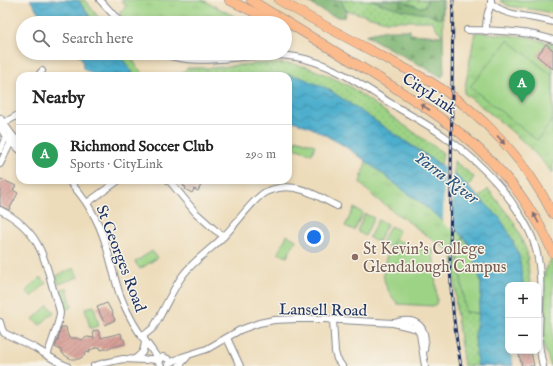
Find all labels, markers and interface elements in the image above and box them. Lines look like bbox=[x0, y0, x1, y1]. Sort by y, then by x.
search box bbox=[16, 16, 292, 60]
icon: search bbox=[30, 27, 52, 49]
text: Search here bbox=[62, 29, 133, 48]
street label: CityLink bbox=[398, 69, 460, 120]
pin: A bbox=[509, 70, 535, 103]
text: Nearby bbox=[32, 88, 85, 109]
one-way arrow bbox=[420, 103, 430, 111]
one-way arrow bbox=[497, 135, 506, 145]
text: Richmond Soccer Club bbox=[70, 137, 213, 156]
text: A bbox=[41, 146, 49, 163]
text: 290 m bbox=[245, 146, 276, 163]
water label: Yarra River bbox=[410, 147, 483, 210]
text: Sports · CityLink bbox=[70, 156, 163, 173]
street label: St Georges Road bbox=[91, 202, 150, 315]
one-way arrow bbox=[532, 213, 539, 224]
your location bbox=[304, 227, 324, 247]
place label: St Kevin's College Glendalough Campus bbox=[363, 240, 507, 278]
marker: St Kevin's College Glendalough Campus bbox=[350, 252, 360, 262]
map controls bbox=[505, 282, 541, 354]
button: + bbox=[505, 282, 541, 318]
street label: Lansell Road bbox=[279, 300, 368, 322]
button: − bbox=[505, 318, 541, 354]

